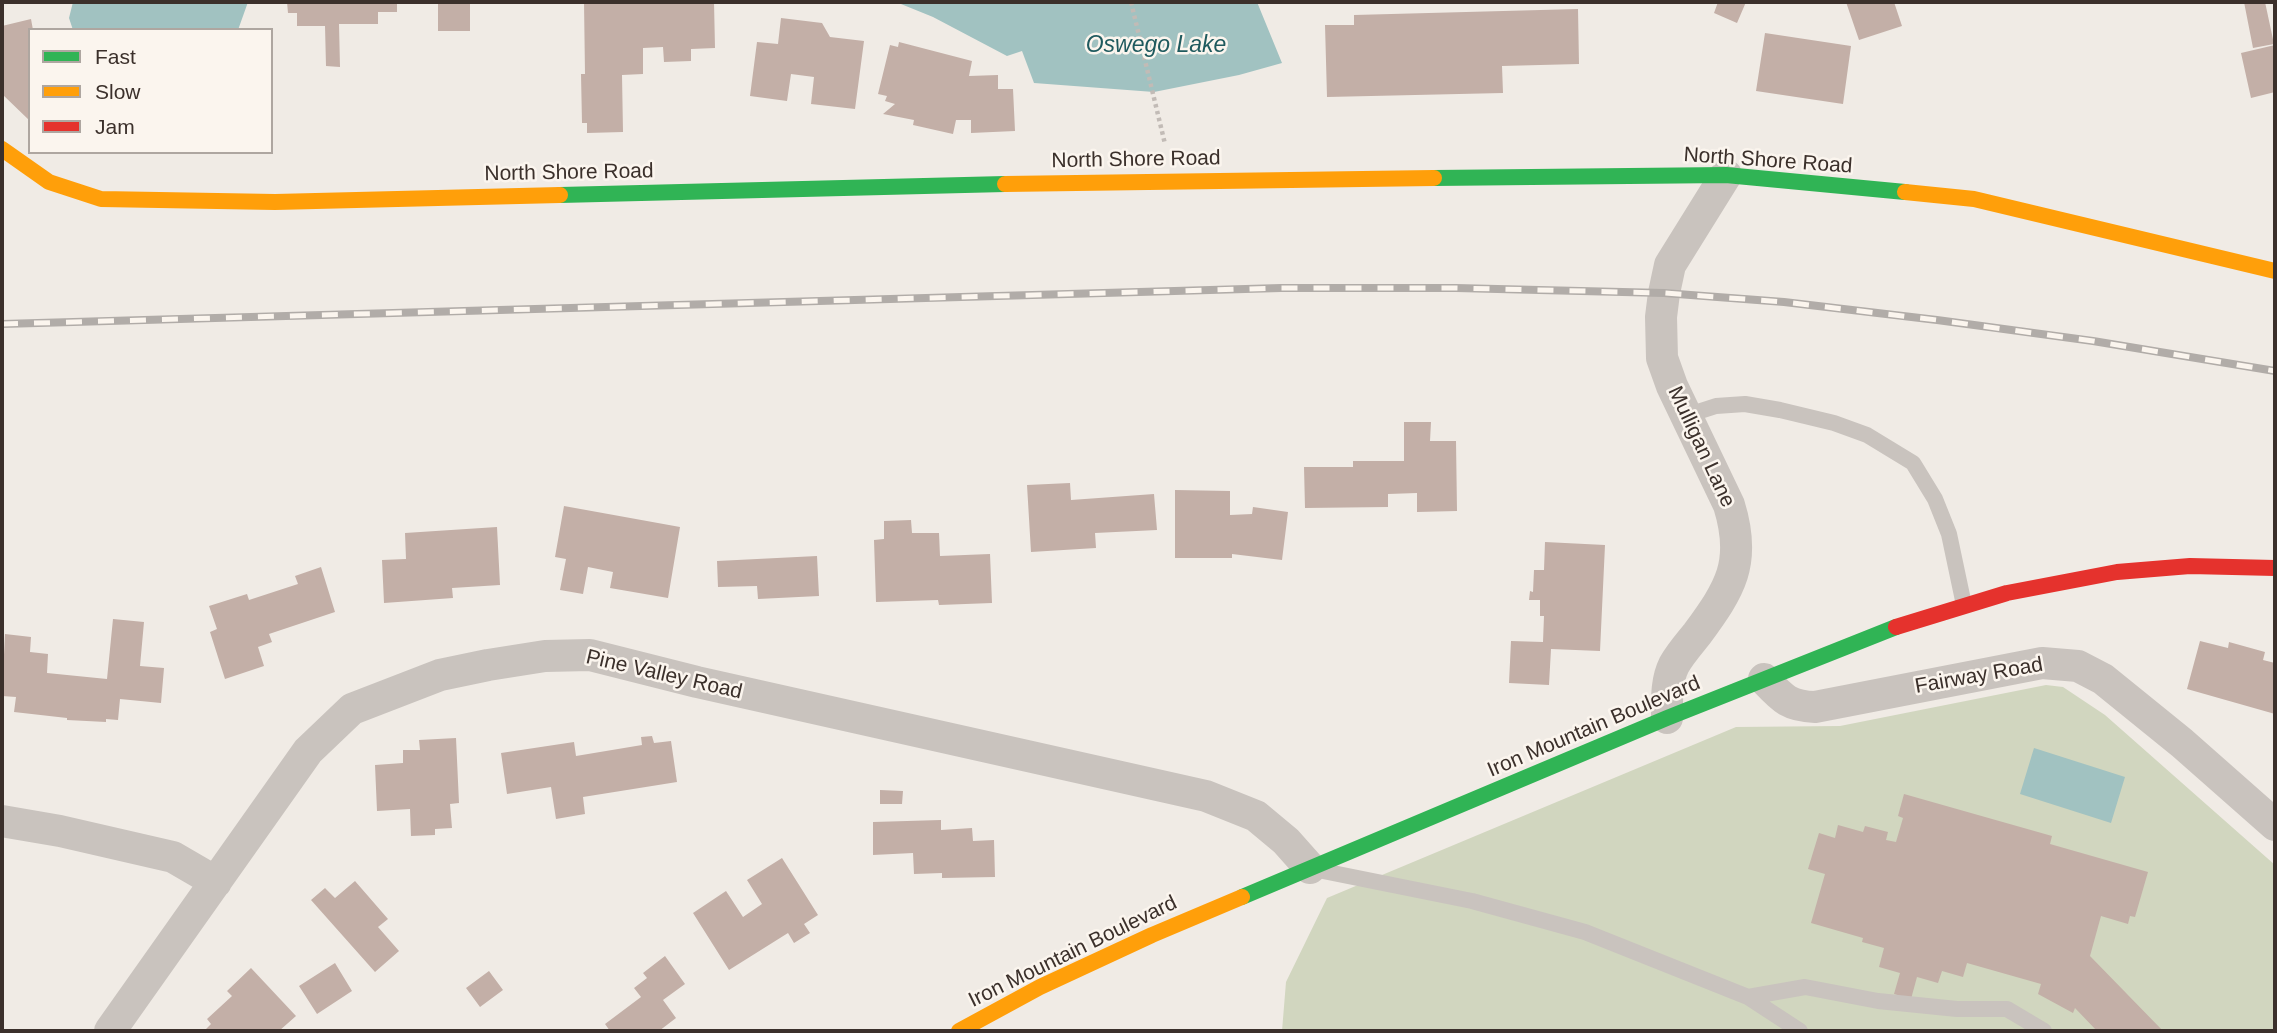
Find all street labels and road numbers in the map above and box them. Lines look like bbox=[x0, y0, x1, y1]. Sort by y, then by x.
street label: North Shore Road bbox=[1683, 143, 1853, 179]
street label: North Shore Road bbox=[1051, 146, 1221, 174]
street label: North Shore Road bbox=[484, 159, 654, 187]
street label: Mulligan Lane bbox=[1662, 382, 1740, 512]
street label: Pine Valley Road bbox=[583, 645, 745, 705]
street label: Fairway Road bbox=[1913, 652, 2045, 700]
street label: Iron Mountain Boulevard bbox=[1484, 671, 1704, 783]
street label: Iron Mountain Boulevard bbox=[965, 891, 1181, 1013]

